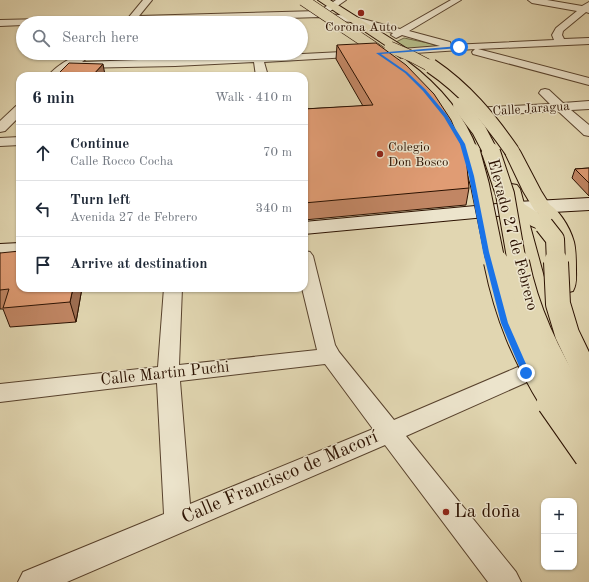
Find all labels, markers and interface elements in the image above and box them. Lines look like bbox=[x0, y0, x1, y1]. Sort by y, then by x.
marker: Corona Auto bbox=[356, 8, 366, 18]
search box bbox=[16, 16, 308, 60]
place label: Corona Auto bbox=[325, 21, 397, 34]
icon: search bbox=[30, 27, 52, 49]
text: Search here bbox=[62, 31, 139, 46]
route start bbox=[450, 38, 468, 56]
text: 6 min bbox=[32, 90, 75, 107]
text: Walk · 410 m bbox=[215, 91, 292, 104]
street label: Calle Jaragua bbox=[492, 100, 571, 118]
text: Continue bbox=[70, 137, 129, 152]
place label: Colegio Don Bosco bbox=[388, 141, 448, 169]
icon: ahead bbox=[32, 142, 54, 164]
text: 70 m bbox=[263, 146, 292, 159]
marker: Colegio Don Bosco bbox=[375, 149, 385, 159]
text: Calle Rocco Cocha bbox=[70, 155, 173, 168]
street label: Elevado 27 de Febrero bbox=[484, 157, 540, 313]
text: Turn left bbox=[70, 193, 130, 208]
icon: left bbox=[32, 198, 54, 220]
text: 340 m bbox=[255, 202, 292, 215]
text: Avenida 27 de Febrero bbox=[70, 211, 197, 224]
icon: arrive bbox=[32, 254, 54, 276]
text: Arrive at destination bbox=[70, 257, 208, 272]
street label: Calle Martin Puchi bbox=[100, 359, 230, 389]
route end bbox=[517, 364, 535, 382]
street label: Calle Francisco de Macorí bbox=[179, 428, 382, 528]
map controls bbox=[541, 498, 577, 570]
button: + bbox=[541, 498, 577, 534]
place label: La doña bbox=[454, 503, 521, 522]
marker: La doña bbox=[441, 507, 451, 517]
button: − bbox=[541, 534, 577, 570]

